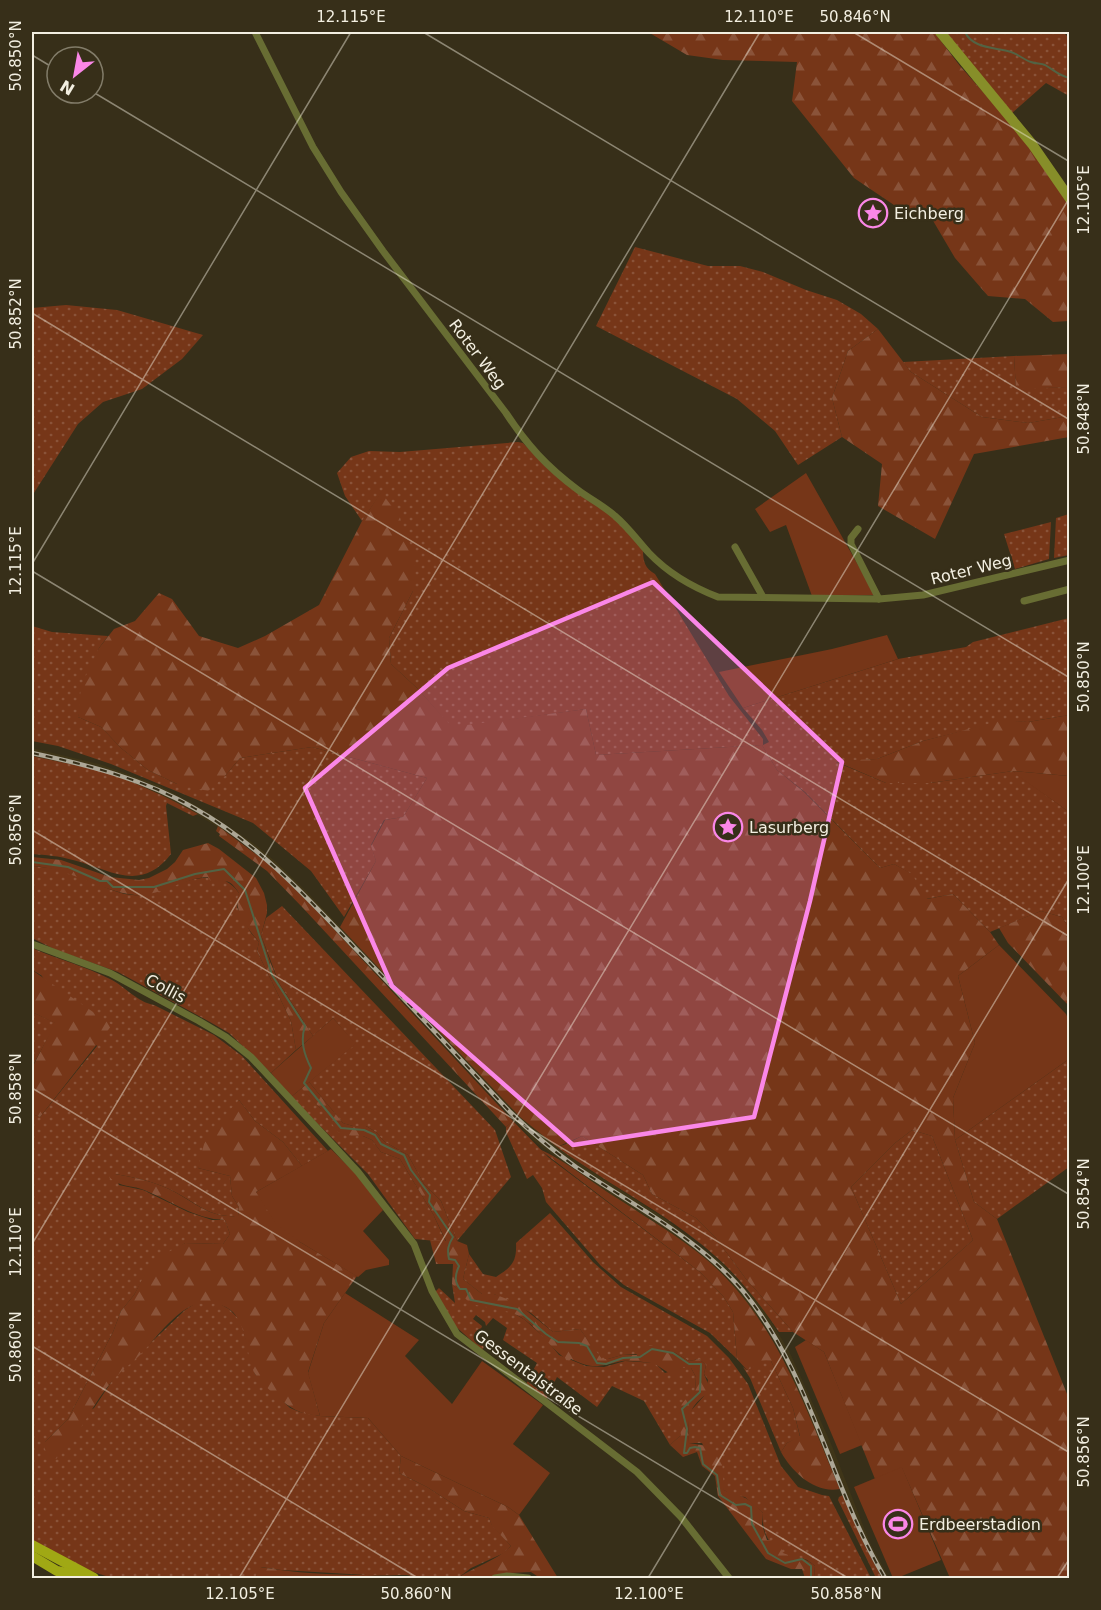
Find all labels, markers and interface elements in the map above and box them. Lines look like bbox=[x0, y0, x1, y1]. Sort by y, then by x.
text: 12.115°E bbox=[316, 8, 386, 26]
text: 12.110°E bbox=[724, 8, 794, 26]
text: 50.846°N bbox=[819, 8, 891, 26]
text: 50.850°N bbox=[7, 20, 25, 92]
north arrow bbox=[45, 45, 105, 105]
text: N bbox=[57, 76, 78, 99]
text: 12.105°E bbox=[1075, 165, 1093, 235]
place icon: Eichberg bbox=[857, 197, 889, 229]
place label: Eichberg bbox=[894, 204, 964, 223]
text: 50.852°N bbox=[7, 278, 25, 350]
street label: Roter Weg bbox=[445, 315, 510, 393]
text: 50.848°N bbox=[1075, 383, 1093, 455]
text: 12.115°E bbox=[7, 526, 25, 596]
street label: Roter Weg bbox=[929, 550, 1014, 589]
text: 50.850°N bbox=[1075, 641, 1093, 713]
text: 50.856°N bbox=[7, 794, 25, 866]
place icon: Lasurberg bbox=[712, 811, 744, 843]
place label: Lasurberg bbox=[749, 818, 829, 837]
text: 12.100°E bbox=[1075, 845, 1093, 915]
street label: Collis bbox=[142, 970, 189, 1007]
text: 50.858°N bbox=[7, 1053, 25, 1125]
text: 50.854°N bbox=[1075, 1158, 1093, 1230]
text: 12.110°E bbox=[7, 1207, 25, 1277]
text: 50.860°N bbox=[7, 1311, 25, 1383]
street label: Gessentalstraße bbox=[471, 1326, 586, 1419]
text: 50.856°N bbox=[1075, 1416, 1093, 1488]
sports icon: Erdbeerstadion bbox=[882, 1508, 914, 1540]
place label: Erdbeerstadion bbox=[919, 1515, 1041, 1534]
text: 12.105°E bbox=[205, 1585, 275, 1603]
text: 50.860°N bbox=[380, 1585, 452, 1603]
text: 12.100°E bbox=[614, 1585, 684, 1603]
text: 50.858°N bbox=[810, 1585, 882, 1603]

